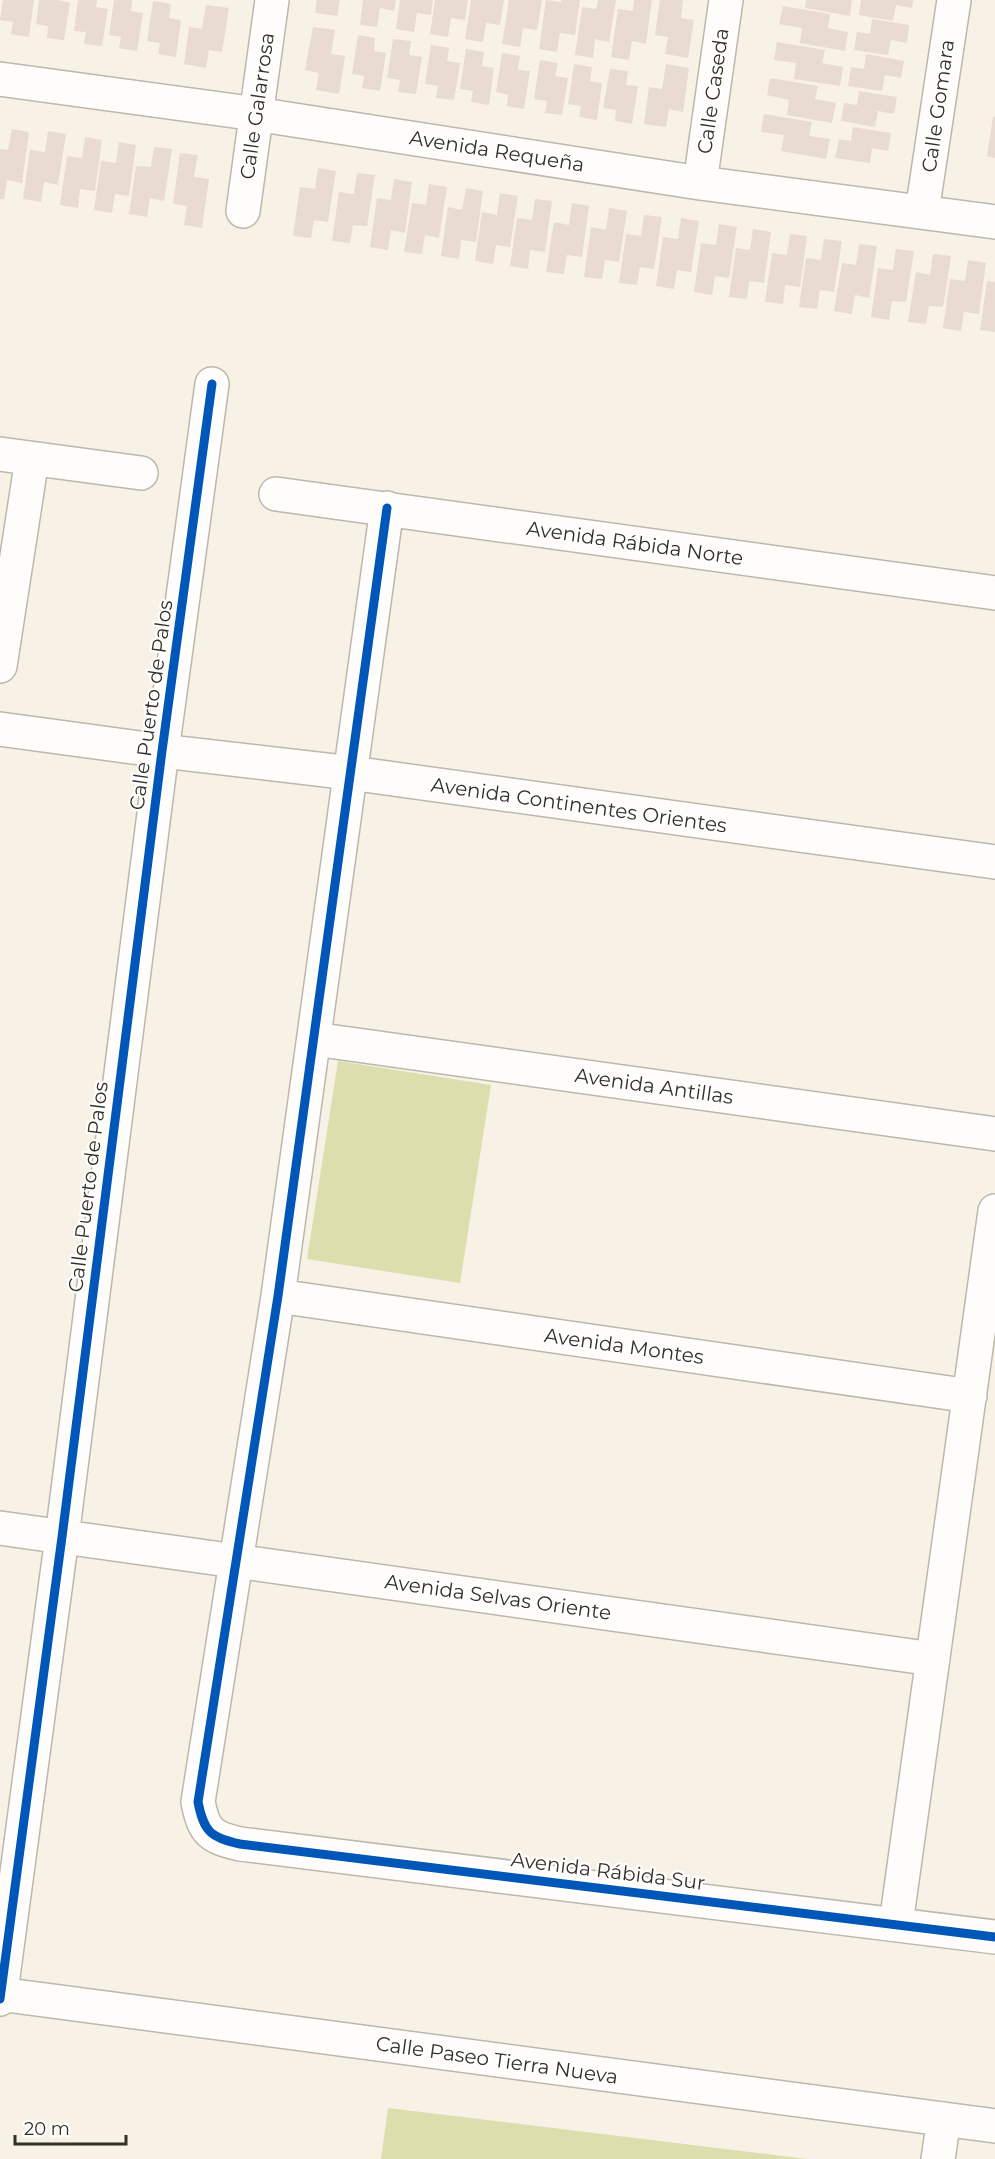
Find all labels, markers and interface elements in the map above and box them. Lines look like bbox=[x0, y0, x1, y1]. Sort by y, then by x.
street label: Calle Caseda bbox=[692, 26, 734, 156]
street label: Calle Galarrosa bbox=[235, 31, 279, 181]
street label: Calle Gomara bbox=[917, 38, 959, 174]
street label: Avenida Requeña bbox=[408, 125, 586, 177]
street label: Avenida Rábida Norte bbox=[525, 516, 745, 570]
street label: Calle Puerto de Palos bbox=[124, 598, 178, 812]
street label: Avenida Continentes Orientes bbox=[430, 772, 729, 838]
street label: Avenida Antillas bbox=[573, 1063, 735, 1109]
street label: Calle Puerto de Palos bbox=[63, 1080, 113, 1294]
street label: Avenida Montes bbox=[543, 1323, 705, 1369]
street label: Avenida Selvas Oriente bbox=[383, 1569, 613, 1625]
street label: Avenida Rábida Sur bbox=[510, 1847, 706, 1895]
street label: Calle Paseo Tierra Nueva bbox=[374, 2031, 620, 2089]
scale bar bbox=[15, 2108, 126, 2146]
text: 20 m bbox=[24, 2118, 70, 2140]

